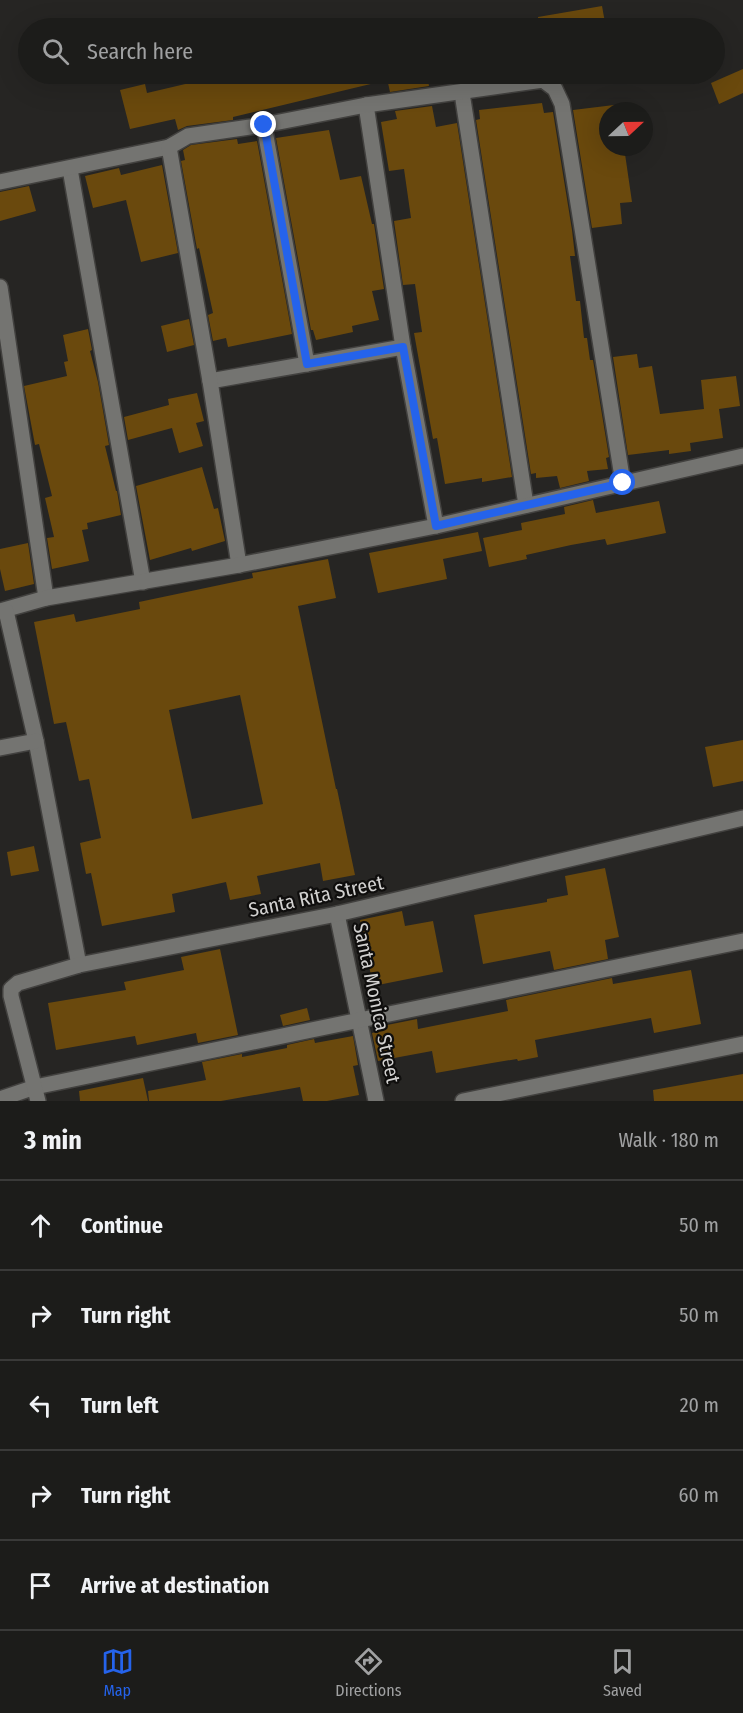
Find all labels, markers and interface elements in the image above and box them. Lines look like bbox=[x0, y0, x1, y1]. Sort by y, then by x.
search box bbox=[18, 18, 725, 84]
icon: search bbox=[39, 35, 72, 68]
text: Search here bbox=[87, 38, 193, 65]
north arrow bbox=[599, 102, 653, 156]
route end bbox=[250, 111, 276, 137]
route start bbox=[609, 469, 635, 495]
street label: Santa Rita Street bbox=[246, 870, 386, 922]
street label: Santa Monica Street bbox=[348, 921, 406, 1086]
text: 3 min bbox=[24, 1125, 82, 1156]
text: Walk · 180 m bbox=[618, 1128, 719, 1152]
icon: ahead bbox=[24, 1209, 57, 1242]
text: Continue bbox=[81, 1212, 163, 1239]
text: 50 m bbox=[679, 1213, 719, 1237]
icon: right bbox=[24, 1299, 57, 1332]
text: Turn right bbox=[81, 1302, 170, 1329]
text: 50 m bbox=[679, 1303, 719, 1327]
icon: left bbox=[24, 1389, 57, 1422]
text: Turn left bbox=[81, 1392, 159, 1419]
text: 20 m bbox=[680, 1393, 719, 1417]
icon: right bbox=[24, 1479, 57, 1512]
text: Turn right bbox=[81, 1482, 170, 1509]
text: 60 m bbox=[679, 1483, 719, 1507]
icon: arrive bbox=[24, 1569, 57, 1602]
text: Arrive at destination bbox=[81, 1572, 269, 1599]
tab: Map bbox=[101, 1645, 134, 1700]
tab: Directions bbox=[335, 1645, 402, 1700]
tab: Saved bbox=[603, 1645, 642, 1700]

